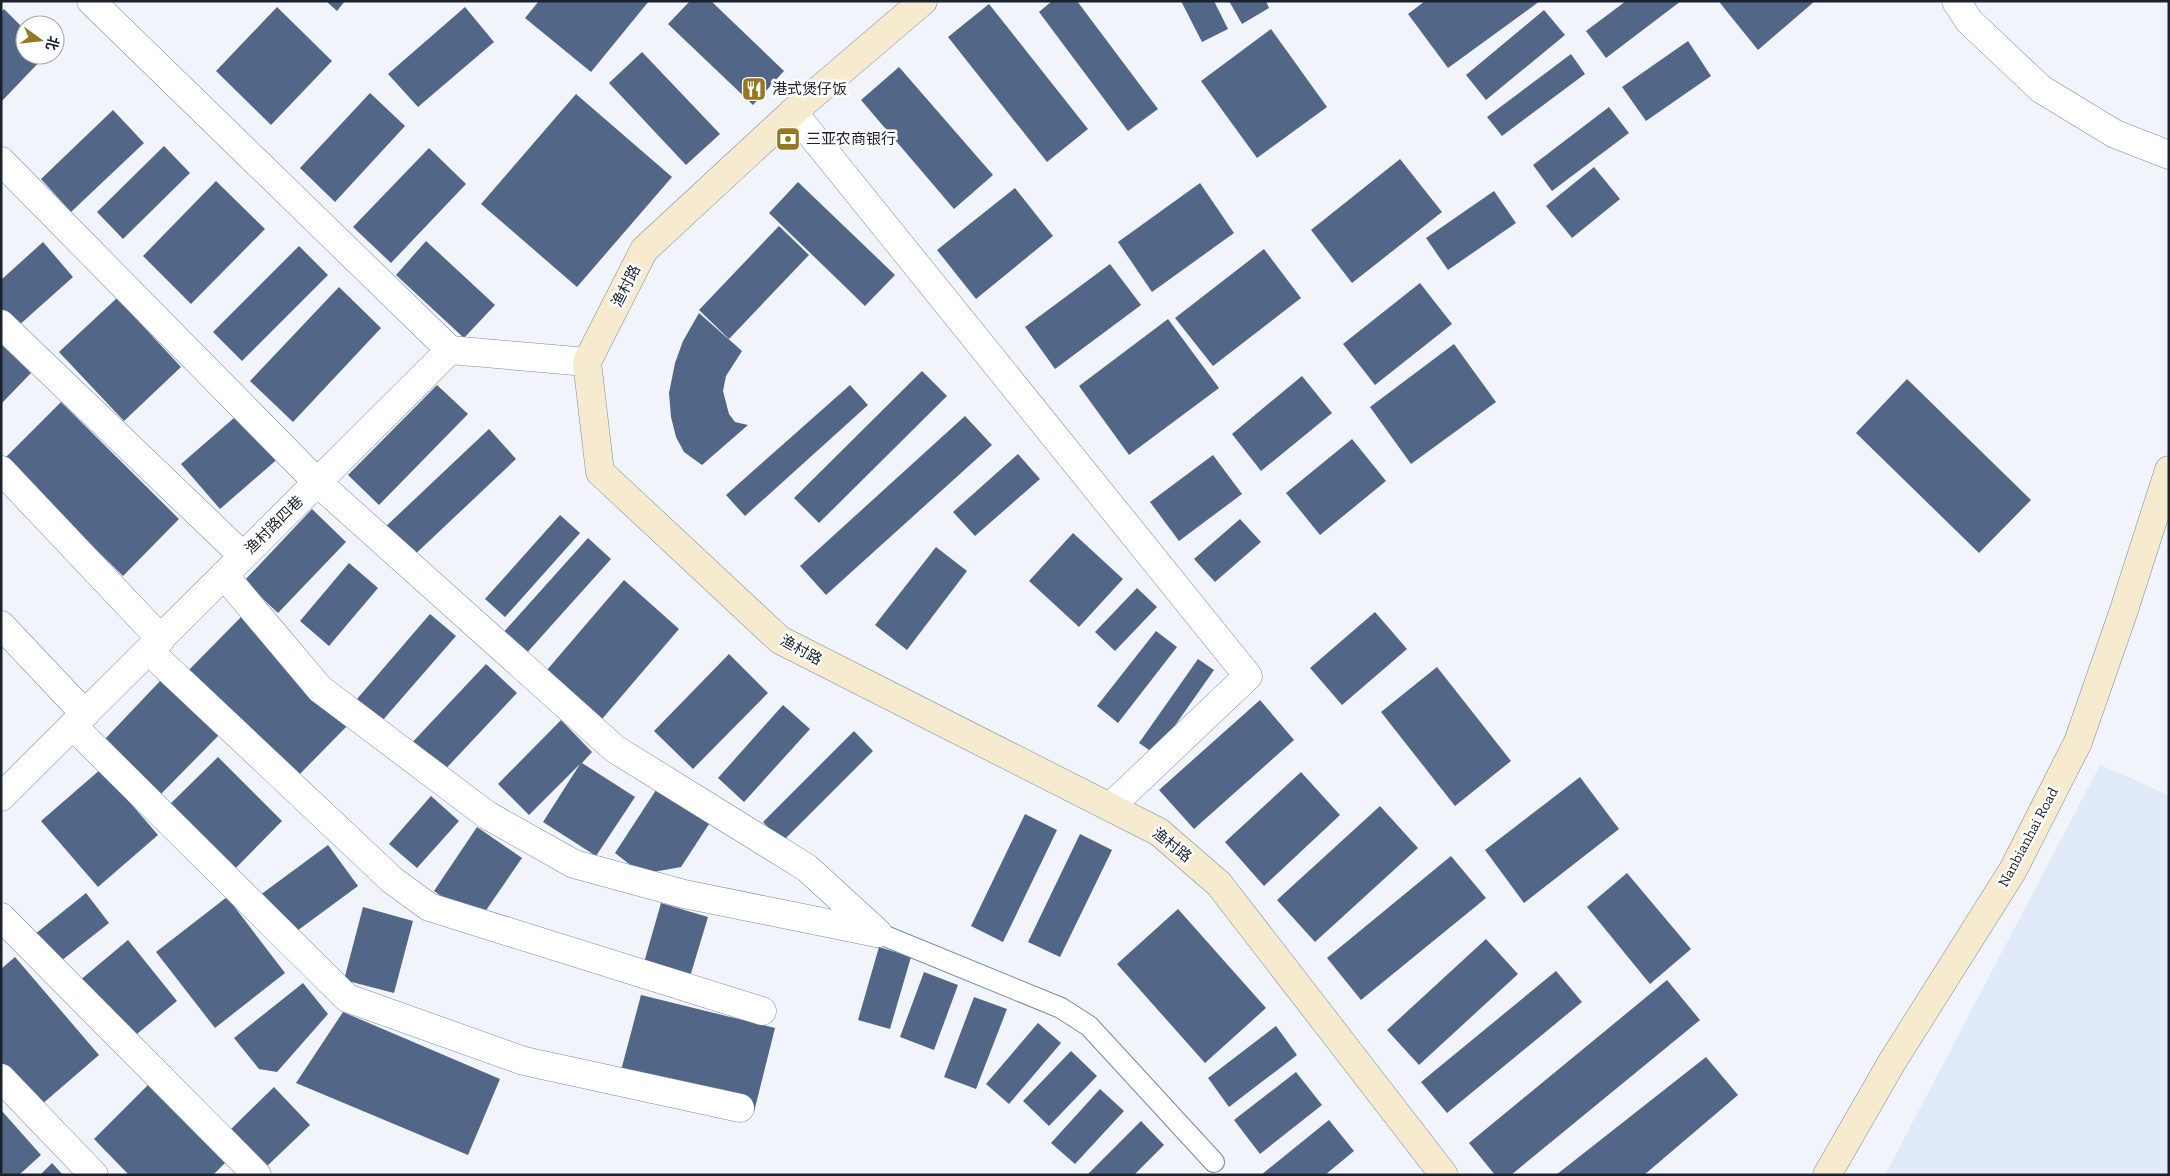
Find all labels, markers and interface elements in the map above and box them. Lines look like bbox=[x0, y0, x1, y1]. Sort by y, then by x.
north arrow bbox=[15, 15, 65, 65]
text: 北 bbox=[42, 34, 62, 52]
restaurant icon: 港式煲仔饭 bbox=[741, 76, 767, 102]
place label: 港式煲仔饭 bbox=[772, 80, 847, 98]
bank icon: 三亚农商银行 bbox=[775, 126, 801, 152]
place label: 三亚农商银行 bbox=[806, 130, 896, 148]
street label: 渔村路 bbox=[608, 262, 644, 310]
street label: 渔村路四巷 bbox=[241, 492, 307, 558]
street label: 渔村路 bbox=[777, 631, 825, 669]
street label: Nanbianhai Road bbox=[1994, 783, 2062, 890]
street label: 渔村路 bbox=[1149, 824, 1195, 866]

